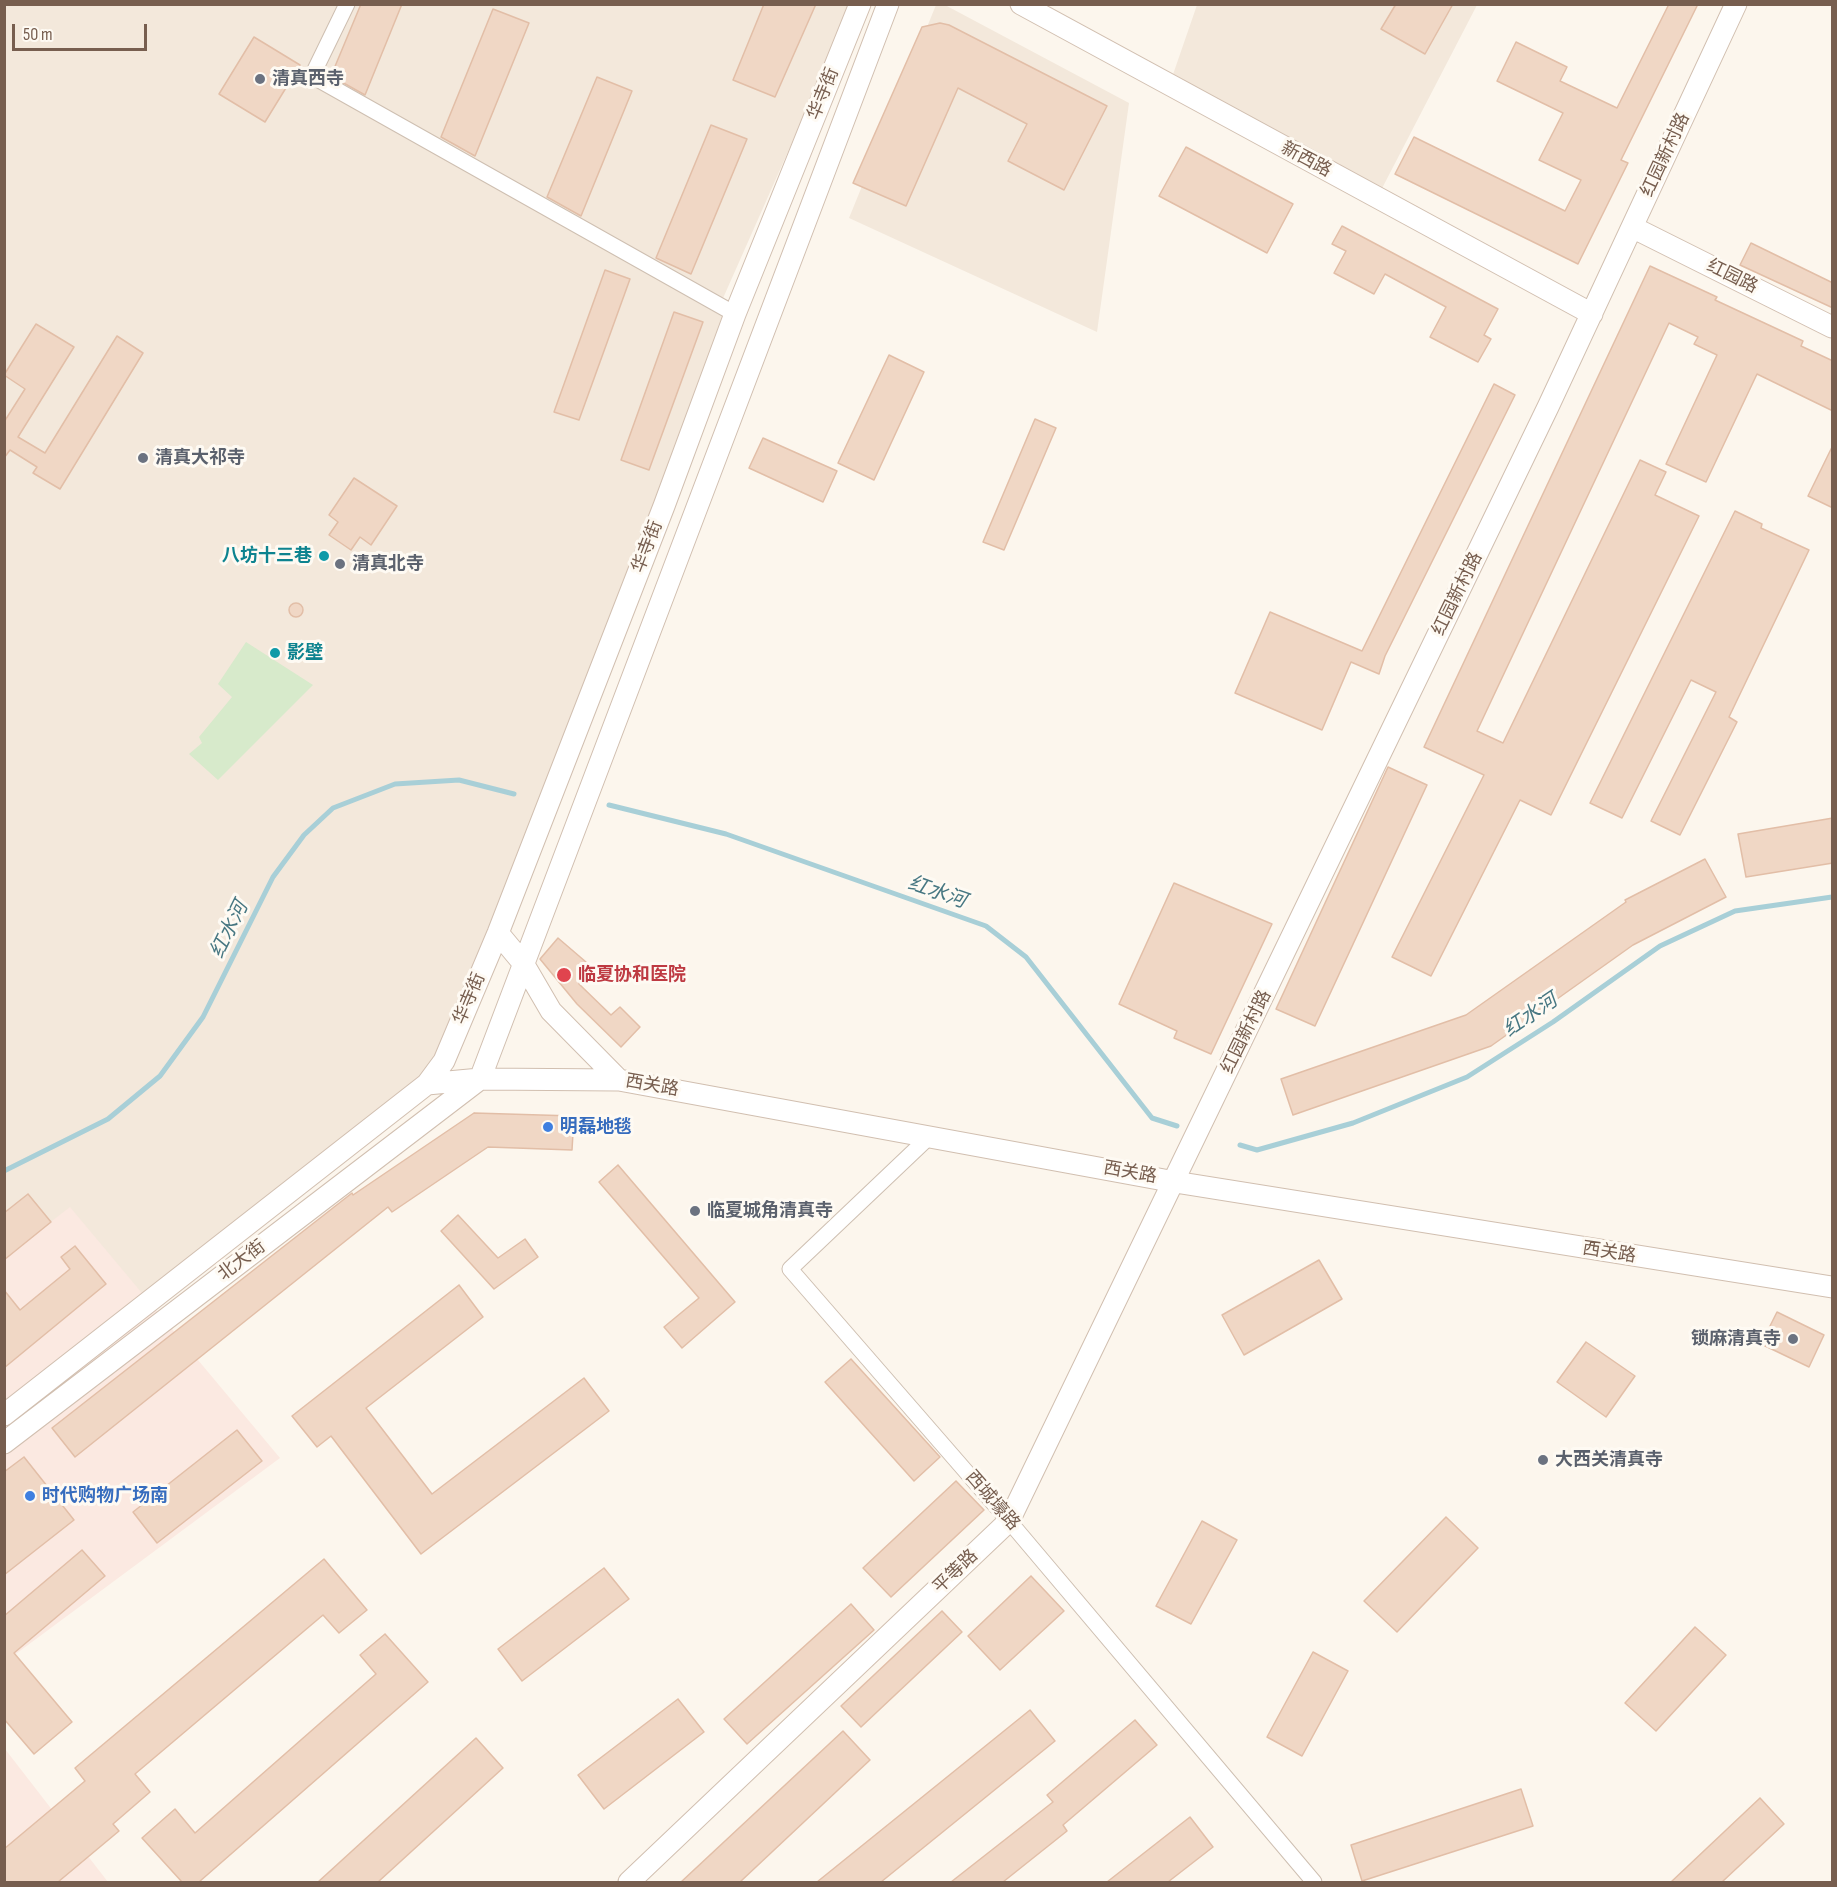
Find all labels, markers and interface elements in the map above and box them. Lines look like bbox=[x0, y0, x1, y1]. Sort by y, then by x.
scale bar bbox=[15, 12, 150, 50]
text: 50 m bbox=[23, 24, 53, 45]
street label: 华寺街 bbox=[804, 65, 844, 123]
place label: 清真西寺 bbox=[272, 68, 344, 90]
marker: 清真西寺 bbox=[253, 72, 267, 86]
street label: 红园新村路 bbox=[1637, 110, 1695, 200]
street label: 新西路 bbox=[1277, 138, 1335, 182]
street label: 红园路 bbox=[1703, 255, 1761, 299]
place label: 清真大祁寺 bbox=[155, 447, 245, 469]
marker: 清真大祁寺 bbox=[136, 451, 150, 465]
street label: 华寺街 bbox=[628, 518, 668, 576]
place label: 八坊十三巷 bbox=[222, 545, 312, 567]
marker: 八坊十三巷 bbox=[317, 549, 331, 563]
street label: 红园新村路 bbox=[1429, 549, 1487, 639]
place label: 清真北寺 bbox=[352, 553, 424, 575]
marker: 清真北寺 bbox=[333, 557, 347, 571]
place label: 影壁 bbox=[287, 642, 323, 664]
marker: 影壁 bbox=[268, 646, 282, 660]
water label: 红水河 bbox=[905, 872, 969, 914]
water label: 红水河 bbox=[206, 898, 254, 962]
place label: 临夏协和医院 bbox=[578, 964, 686, 986]
marker: 临夏协和医院 bbox=[555, 966, 573, 984]
street label: 华寺街 bbox=[450, 970, 490, 1028]
street label: 红园新村路 bbox=[1218, 987, 1276, 1077]
water label: 红水河 bbox=[1499, 989, 1563, 1043]
street label: 西关路 bbox=[624, 1071, 680, 1101]
place label: 明磊地毯 bbox=[560, 1116, 632, 1138]
marker: 明磊地毯 bbox=[541, 1120, 555, 1134]
street label: 西关路 bbox=[1102, 1158, 1158, 1188]
place label: 临夏城角清真寺 bbox=[707, 1200, 833, 1222]
marker: 临夏城角清真寺 bbox=[688, 1204, 702, 1218]
street label: 北大街 bbox=[214, 1236, 270, 1286]
street label: 西关路 bbox=[1581, 1238, 1637, 1268]
place label: 锁麻清真寺 bbox=[1691, 1328, 1781, 1350]
marker: 锁麻清真寺 bbox=[1786, 1332, 1800, 1346]
place label: 大西关清真寺 bbox=[1555, 1449, 1663, 1471]
marker: 大西关清真寺 bbox=[1536, 1453, 1550, 1467]
street label: 西城壕路 bbox=[960, 1467, 1024, 1535]
place label: 时代购物广场南 bbox=[42, 1485, 168, 1507]
marker: 时代购物广场南 bbox=[23, 1489, 37, 1503]
street label: 平等路 bbox=[929, 1545, 983, 1599]

